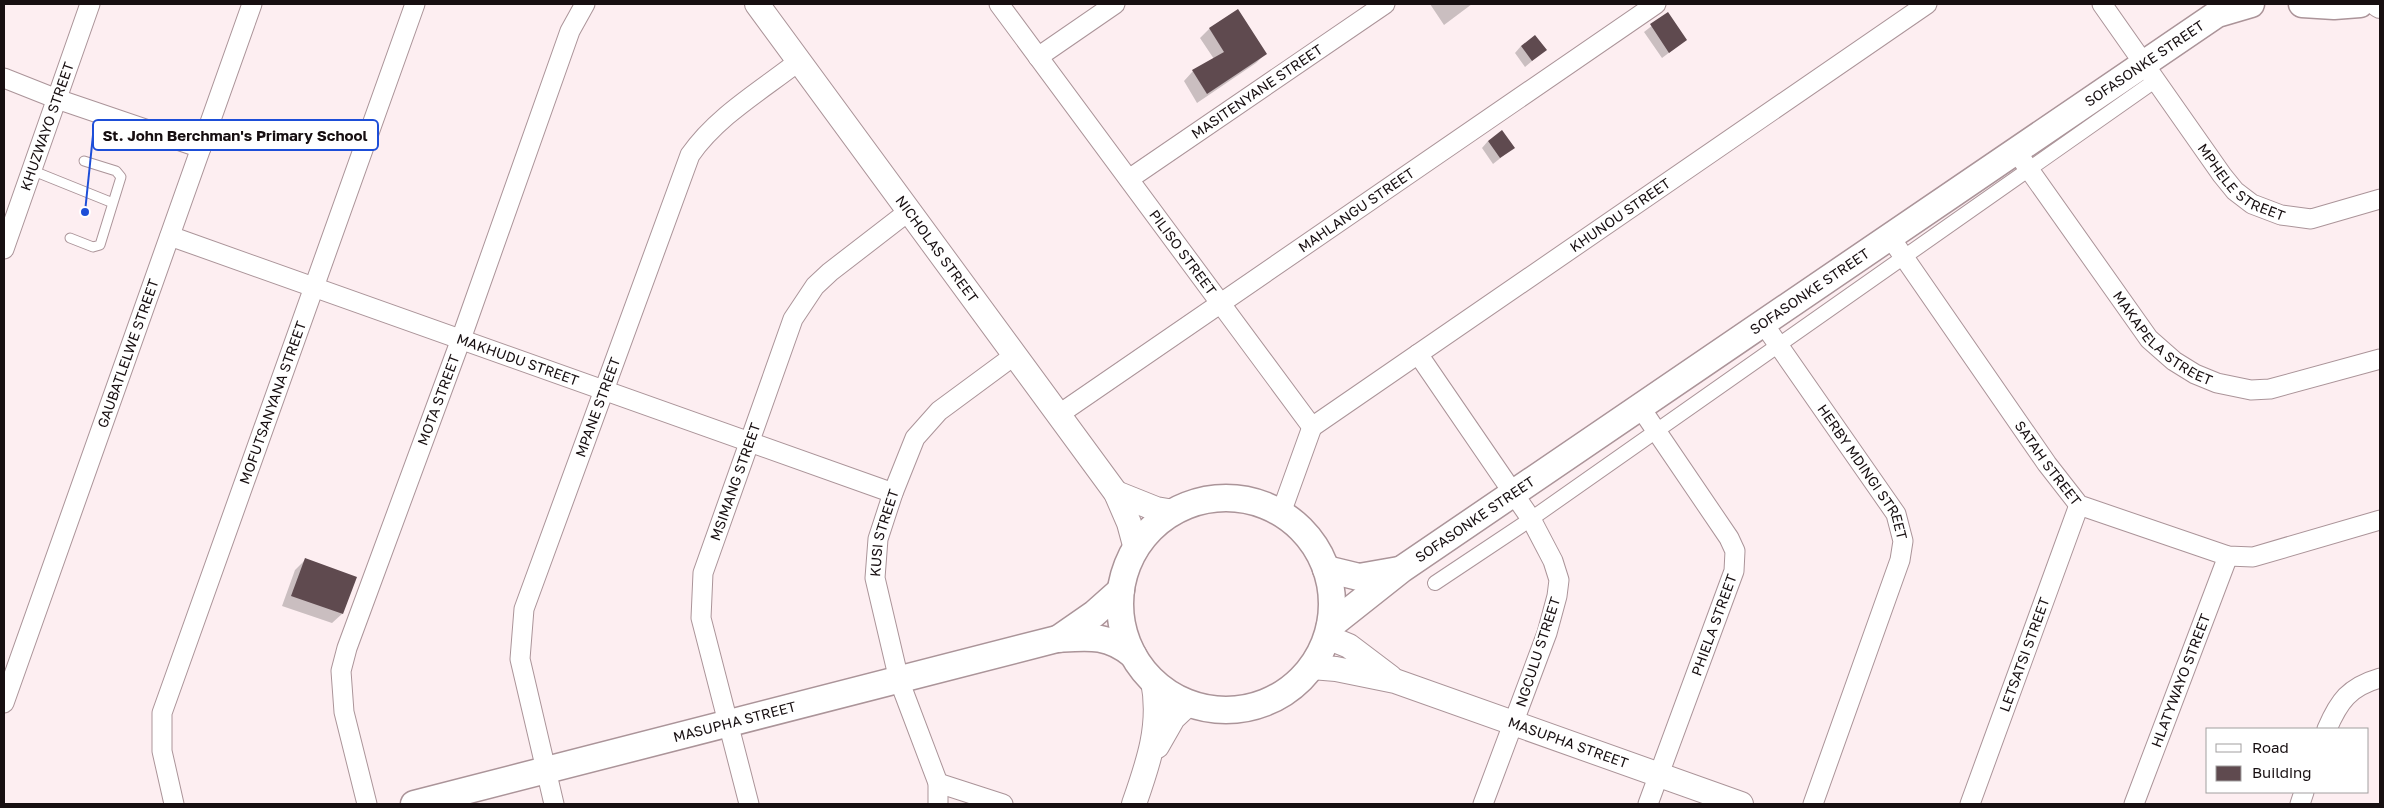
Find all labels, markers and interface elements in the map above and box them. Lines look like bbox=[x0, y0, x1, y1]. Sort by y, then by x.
street label: SOFASONKE STREET bbox=[2081, 16, 2207, 110]
street label: MASITENYANE STREET bbox=[1188, 40, 1326, 142]
street label: KHUZWAYO STREET bbox=[16, 59, 77, 193]
callout: St. John Berchman's Primary School bbox=[93, 120, 378, 150]
text: St. John Berchman's Primary School bbox=[102, 126, 368, 144]
street label: MPHELE STREET bbox=[2194, 140, 2288, 224]
street label: MAHLANGU STREET bbox=[1295, 164, 1418, 255]
street label: KHUNOU STREET bbox=[1566, 174, 1674, 255]
street label: NICHOLAS STREET bbox=[892, 192, 982, 306]
street label: PILISO STREET bbox=[1146, 206, 1220, 298]
street label: SOFASONKE STREET bbox=[1746, 244, 1873, 338]
street label: GAUBATLELWE STREET bbox=[93, 276, 162, 430]
street label: MAKAPELA STREET bbox=[2110, 288, 2215, 388]
street label: MOFUTSANYANA STREET bbox=[235, 318, 309, 486]
street label: MAKHUDU STREET bbox=[454, 330, 582, 389]
street label: MOTA STREET bbox=[413, 352, 463, 448]
street label: MPANE STREET bbox=[571, 354, 623, 459]
street label: HERBY MDINGI STREET bbox=[1814, 401, 1911, 542]
street label: SATAH STREET bbox=[2012, 417, 2085, 509]
street label: MSIMANG STREET bbox=[706, 420, 764, 543]
street label: SOFASONKE STREET bbox=[1412, 472, 1538, 566]
street label: KUSI STREET bbox=[866, 487, 902, 577]
street label: PHIELA STREET bbox=[1687, 571, 1740, 678]
street label: NGCULU STREET bbox=[1512, 594, 1563, 709]
street label: LETSATSI STREET bbox=[1995, 595, 2053, 714]
street label: HLATYWAYO STREET bbox=[2147, 611, 2213, 750]
street label: MASUPHA STREET bbox=[671, 697, 798, 745]
street label: MASUPHA STREET bbox=[1506, 713, 1631, 771]
legend bbox=[2206, 728, 2369, 793]
text: Road bbox=[2252, 738, 2289, 756]
text: Building bbox=[2252, 763, 2312, 781]

